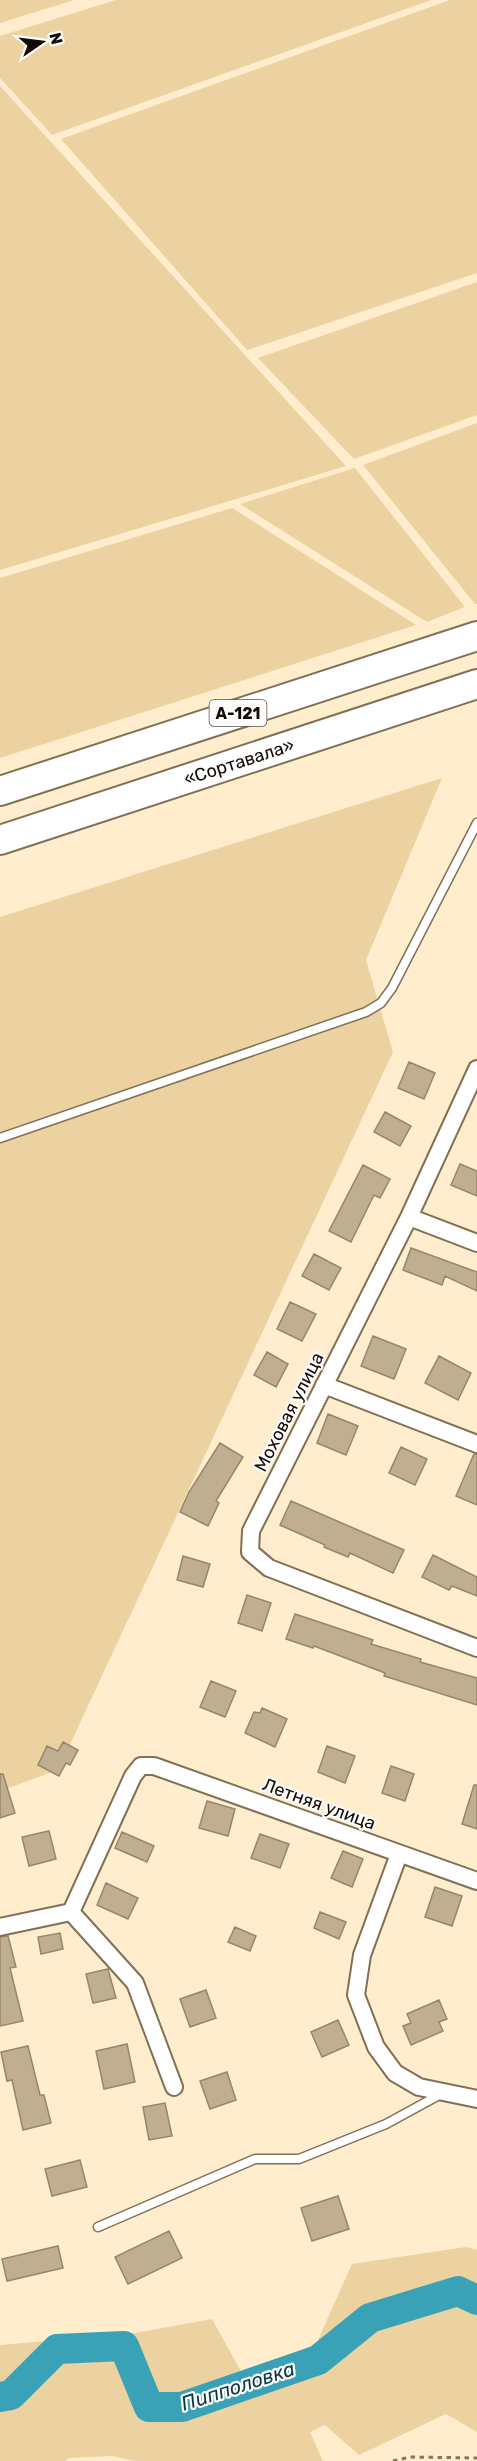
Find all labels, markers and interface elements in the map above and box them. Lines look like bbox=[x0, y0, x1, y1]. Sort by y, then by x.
north arrow bbox=[12, 12, 72, 72]
text: N bbox=[45, 31, 67, 46]
road number: А-121 bbox=[210, 700, 266, 726]
street label: «Сортавала» bbox=[181, 734, 297, 790]
street label: Моховая улица bbox=[250, 1349, 328, 1475]
street label: Летняя улица bbox=[259, 1773, 379, 1835]
water label: Пипполовка bbox=[178, 2356, 298, 2416]

